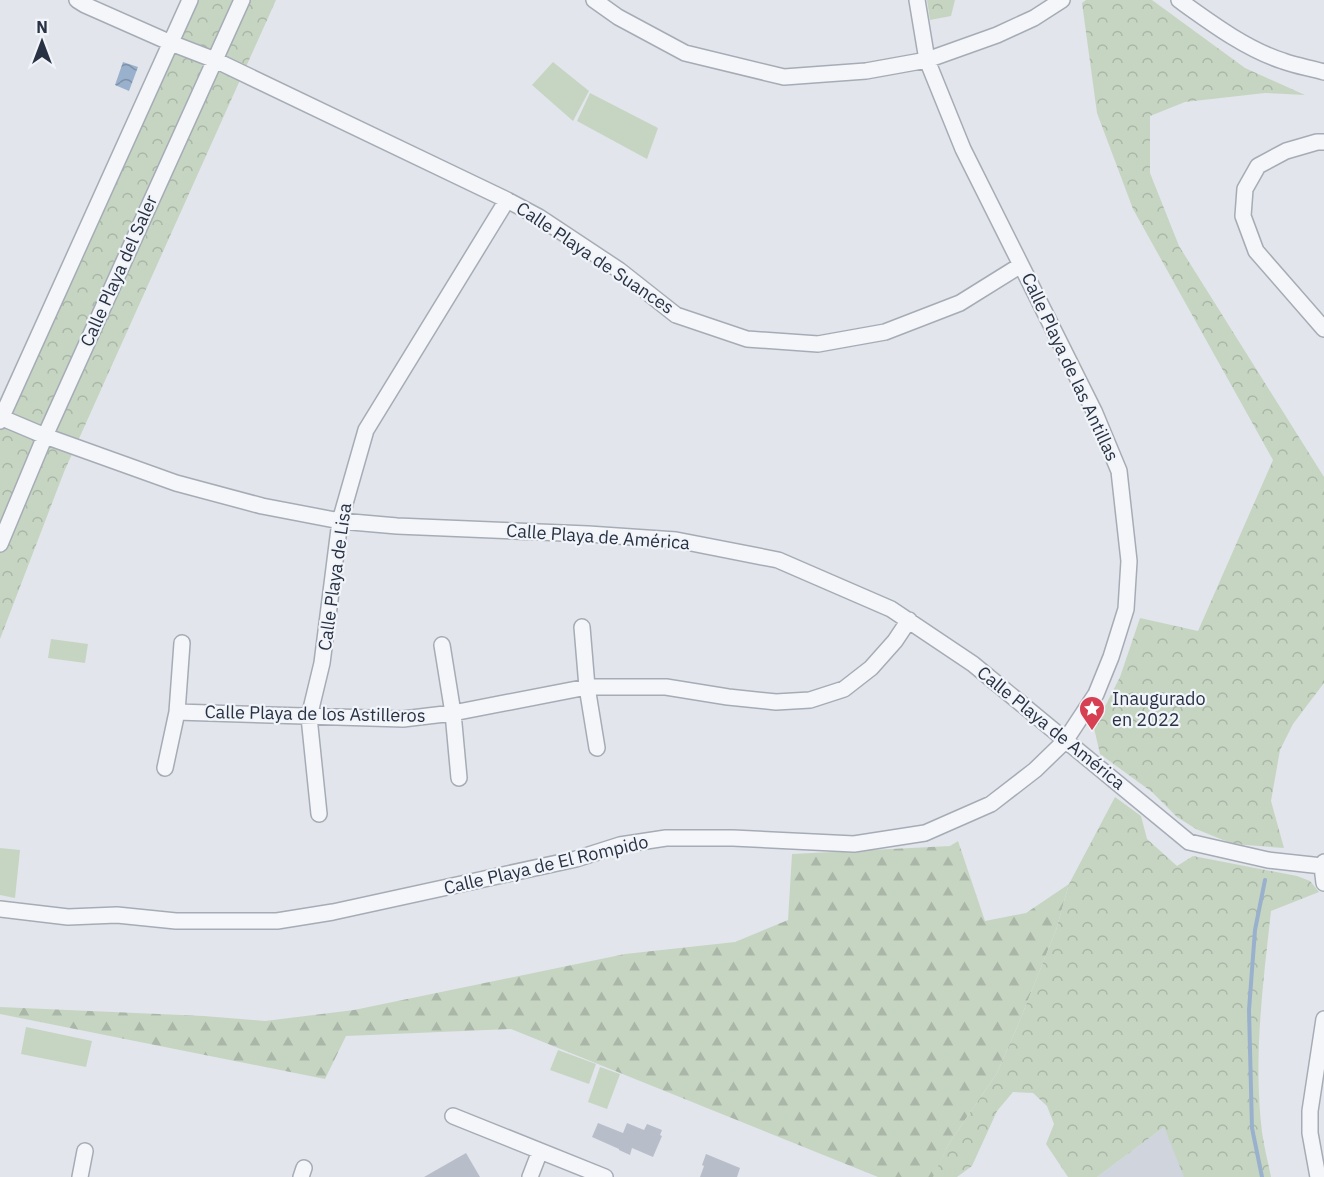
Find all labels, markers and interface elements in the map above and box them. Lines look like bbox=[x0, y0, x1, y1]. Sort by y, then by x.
north arrow bbox=[12, 12, 72, 72]
text: N bbox=[36, 17, 48, 37]
street label: Calle Playa del Saler bbox=[75, 191, 162, 350]
street label: Calle Playa de Suances bbox=[512, 196, 678, 319]
street label: Calle Playa de las Antillas bbox=[1017, 269, 1124, 465]
street label: Calle Playa de Lisa bbox=[313, 501, 356, 652]
street label: Calle Playa de América bbox=[505, 519, 691, 554]
street label: Calle Playa de América bbox=[973, 661, 1130, 795]
place label: Inaugurado en 2022 bbox=[1112, 687, 1206, 731]
place icon: Inaugurado en 2022 bbox=[1077, 694, 1107, 732]
street label: Calle Playa de los Astilleros bbox=[204, 700, 426, 727]
street label: Calle Playa de El Rompido bbox=[441, 830, 650, 899]

